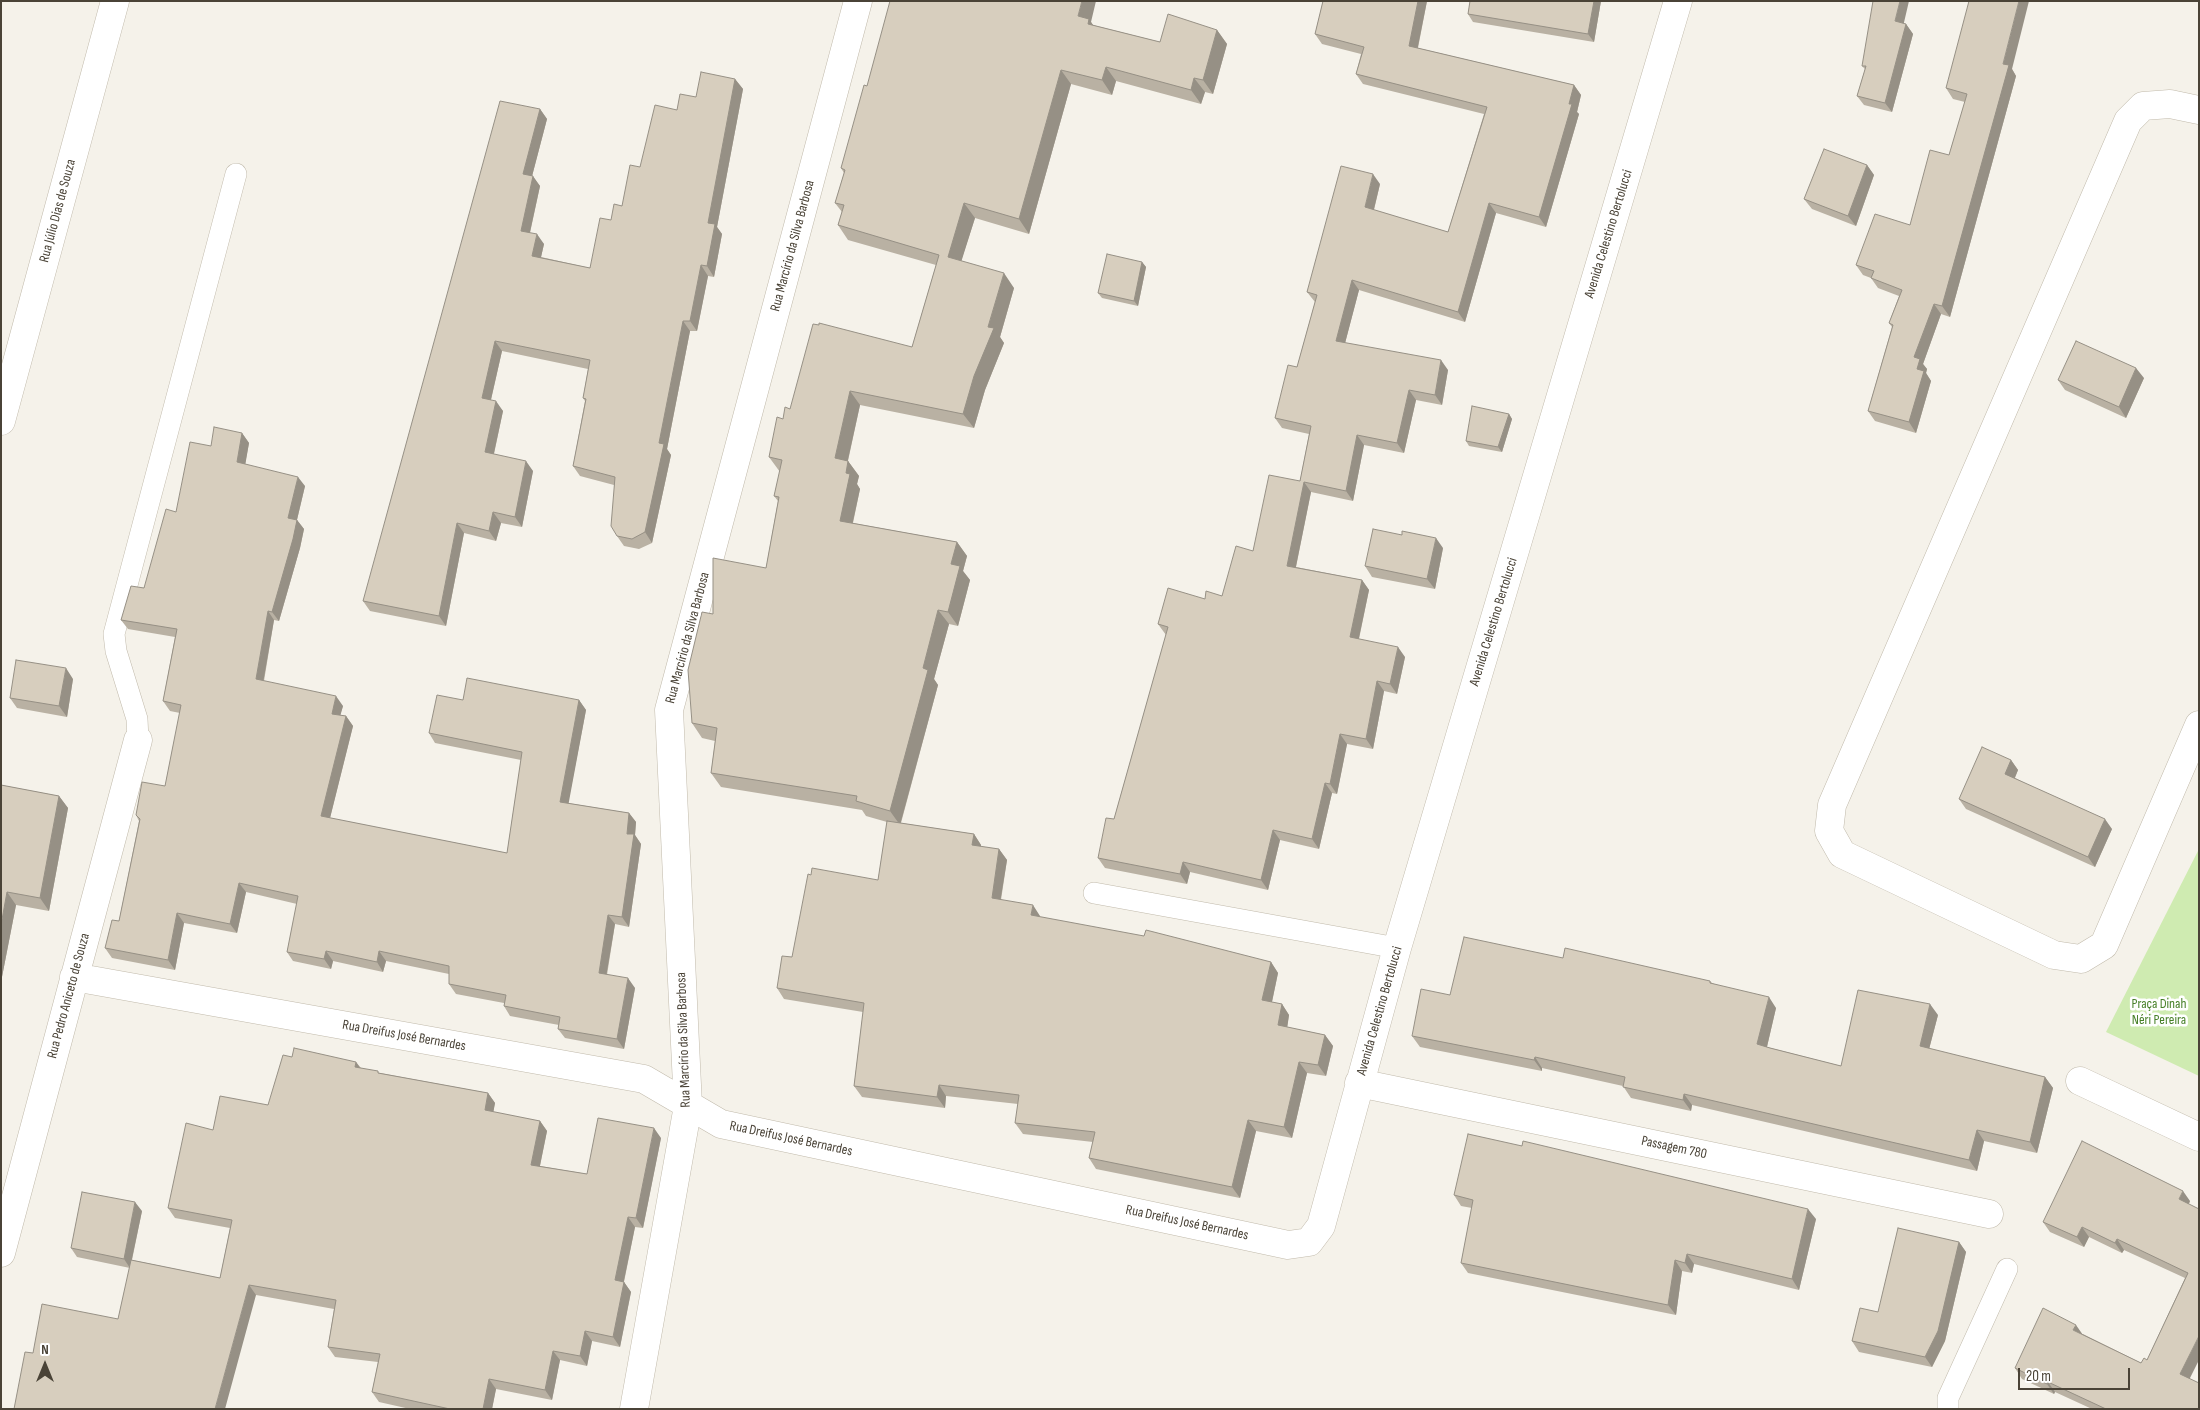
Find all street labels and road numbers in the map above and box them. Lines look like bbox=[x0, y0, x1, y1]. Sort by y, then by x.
street label: Rua Júlio Dias de Souza bbox=[36, 158, 80, 264]
street label: Avenida Celestino Bertolucci bbox=[1581, 168, 1637, 300]
street label: Rua Marcírio da Silva Barbosa bbox=[767, 178, 819, 314]
street label: Avenida Celestino Bertolucci bbox=[1466, 556, 1522, 688]
street label: Rua Marcírio da Silva Barbosa bbox=[662, 570, 714, 706]
street label: Rua Pedro Aniceto de Souza bbox=[44, 931, 94, 1061]
street label: Avenida Celestino Bertolucci bbox=[1354, 945, 1406, 1077]
street label: Rua Marcírio da Silva Barbosa bbox=[673, 972, 695, 1108]
street label: Rua Dreifus José Bernardes bbox=[341, 1017, 467, 1055]
street label: Rua Dreifus José Bernardes bbox=[728, 1118, 854, 1160]
street label: Passagem 780 bbox=[1640, 1133, 1708, 1163]
street label: Rua Dreifus José Bernardes bbox=[1124, 1202, 1250, 1244]

